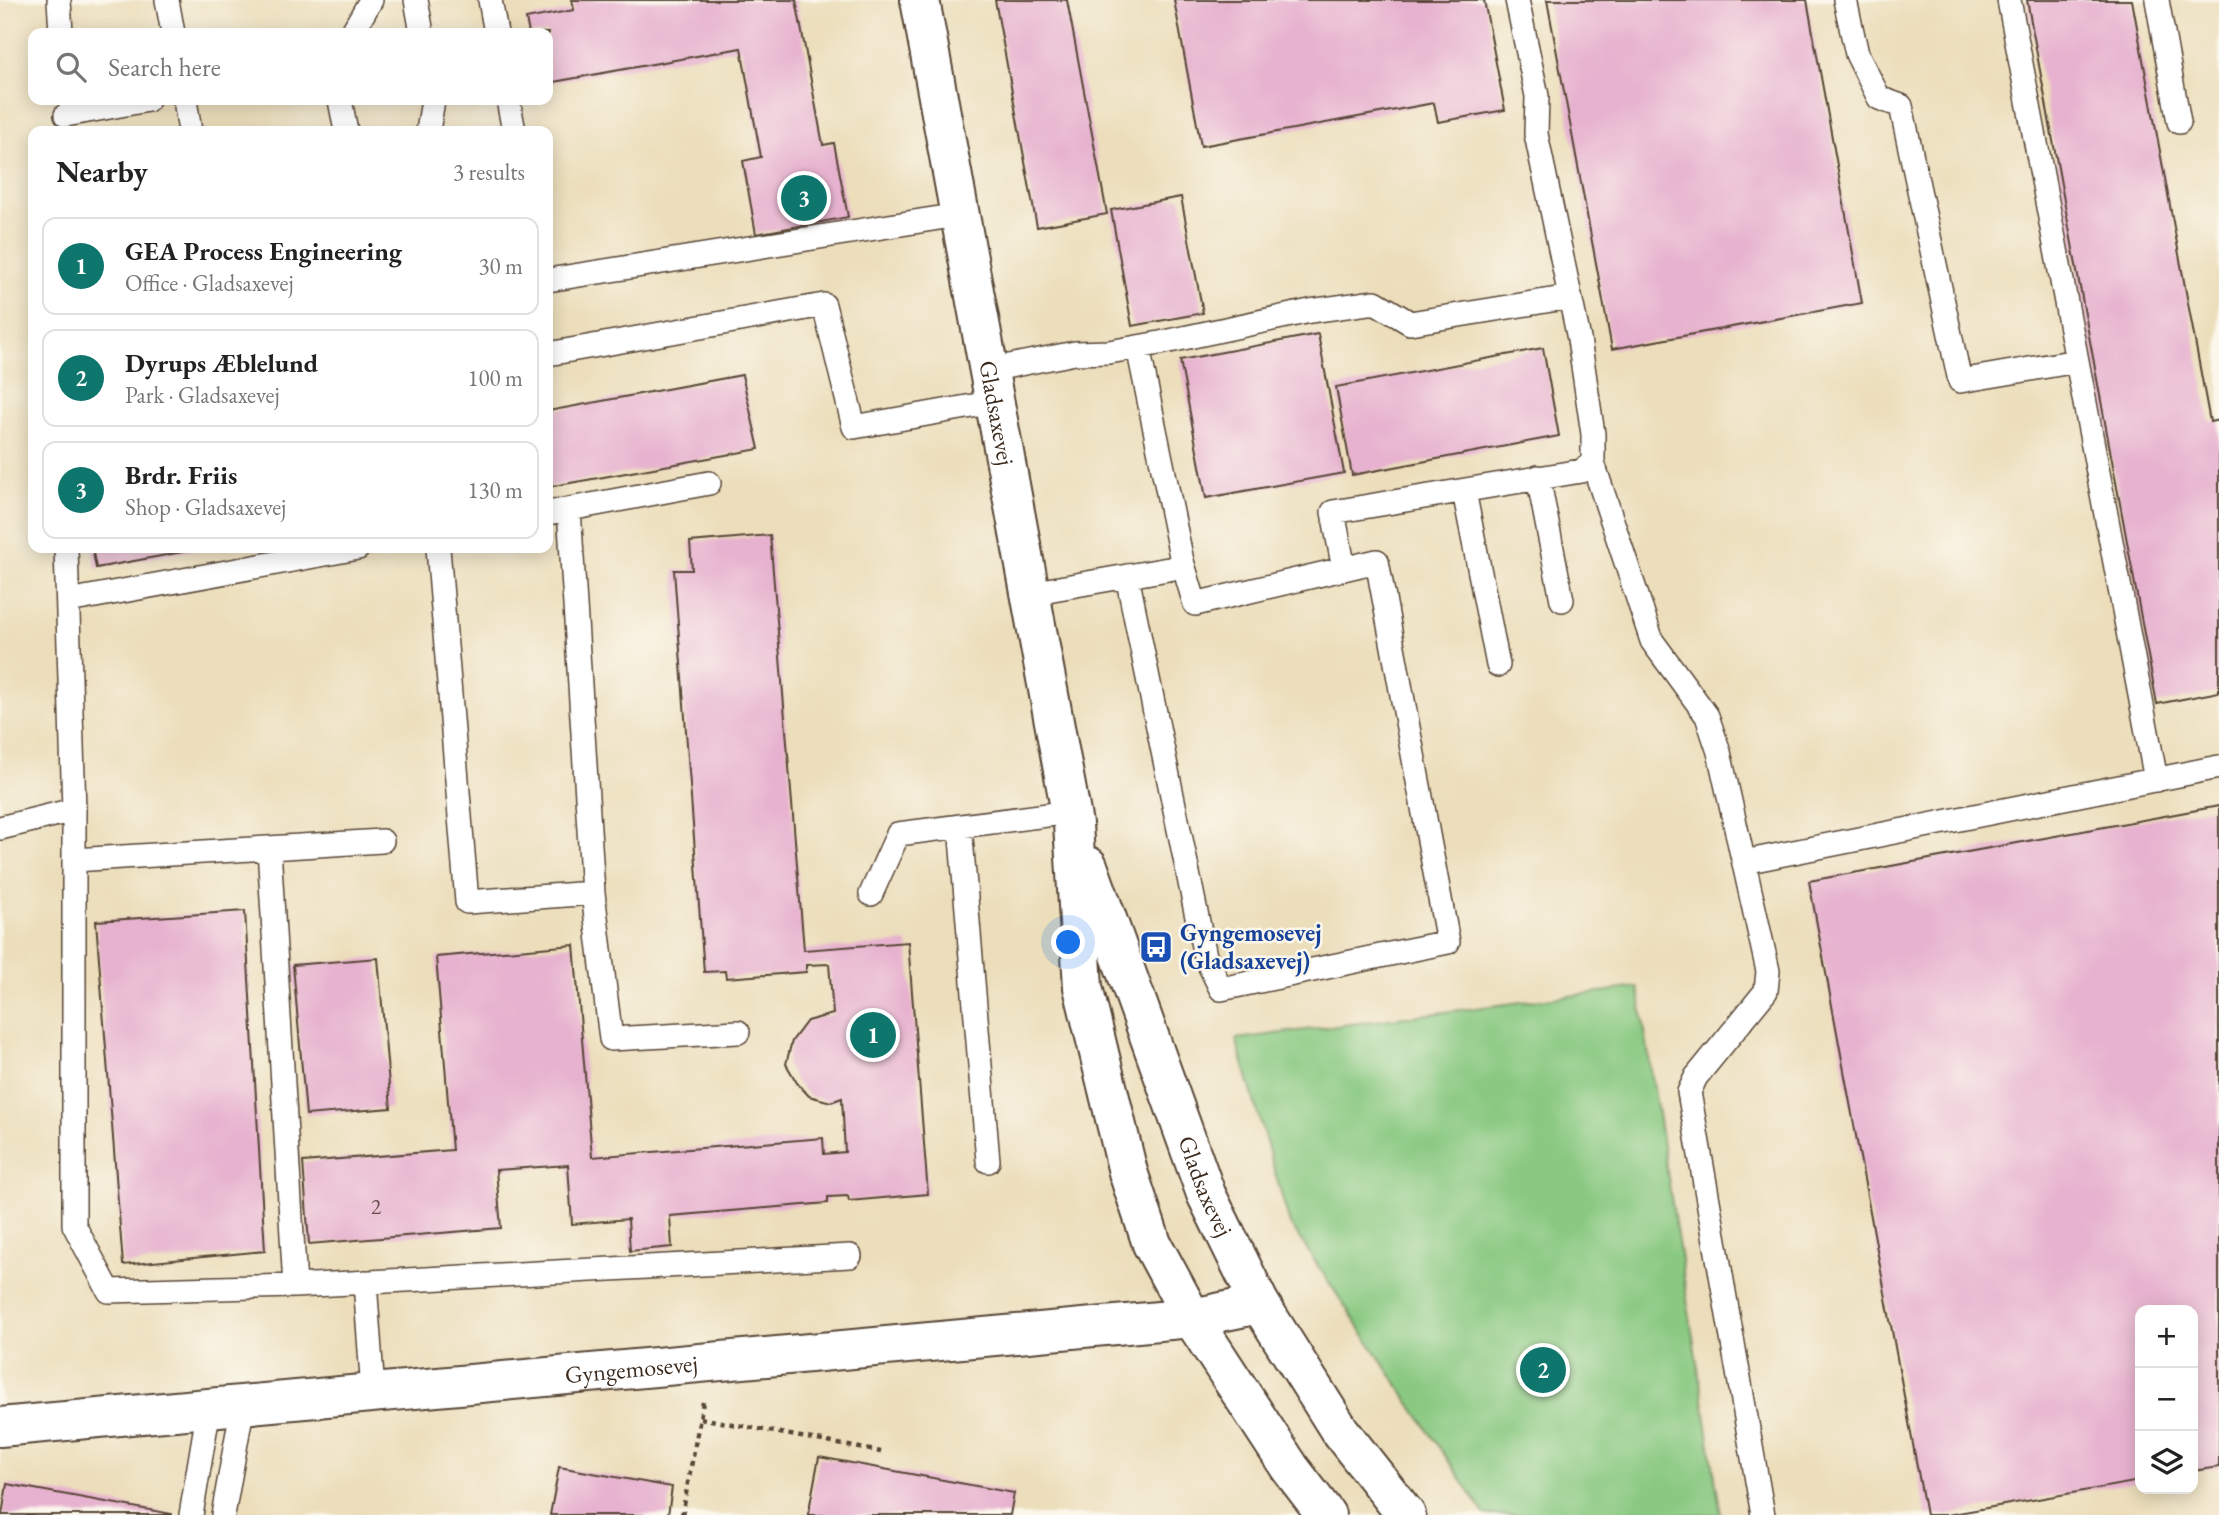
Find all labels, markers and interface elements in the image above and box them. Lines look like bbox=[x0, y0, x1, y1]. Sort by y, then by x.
search box bbox=[28, 28, 553, 105]
icon: search bbox=[52, 48, 90, 86]
text: Search here bbox=[108, 50, 221, 84]
text: Nearby bbox=[56, 152, 148, 191]
text: 3 results bbox=[453, 157, 525, 187]
pin: 3 bbox=[781, 172, 827, 224]
text: GEA Process Engineering bbox=[125, 234, 402, 268]
text: 1 bbox=[75, 251, 87, 281]
text: 30 m bbox=[478, 251, 523, 281]
text: Office · Gladsaxevej bbox=[125, 268, 294, 298]
text: Dyrups Æblelund bbox=[125, 346, 318, 380]
street label: Gladsaxevej bbox=[972, 358, 1022, 468]
text: 2 bbox=[75, 363, 87, 393]
text: 100 m bbox=[467, 363, 523, 393]
text: Park · Gladsaxevej bbox=[125, 380, 280, 410]
text: Brdr. Friis bbox=[125, 458, 237, 492]
text: 3 bbox=[75, 475, 87, 505]
text: 130 m bbox=[467, 475, 523, 505]
text: Shop · Gladsaxevej bbox=[125, 492, 286, 522]
place label: Gyngemosevej (Gladsaxevej) bbox=[1180, 917, 1322, 977]
your location bbox=[1051, 925, 1085, 959]
bus stop icon: Gyngemosevej (Gladsaxevej) bbox=[1137, 928, 1175, 966]
pin: 1 bbox=[850, 1009, 896, 1061]
street label: Gladsaxevej bbox=[1171, 1131, 1240, 1241]
house number: 2 bbox=[371, 1193, 381, 1220]
map controls bbox=[2135, 1305, 2198, 1494]
button: + bbox=[2135, 1305, 2198, 1368]
pin: 2 bbox=[1520, 1344, 1566, 1396]
street label: Gyngemosevej bbox=[564, 1347, 699, 1390]
button: − bbox=[2135, 1368, 2198, 1431]
button: layers bbox=[2135, 1431, 2198, 1494]

